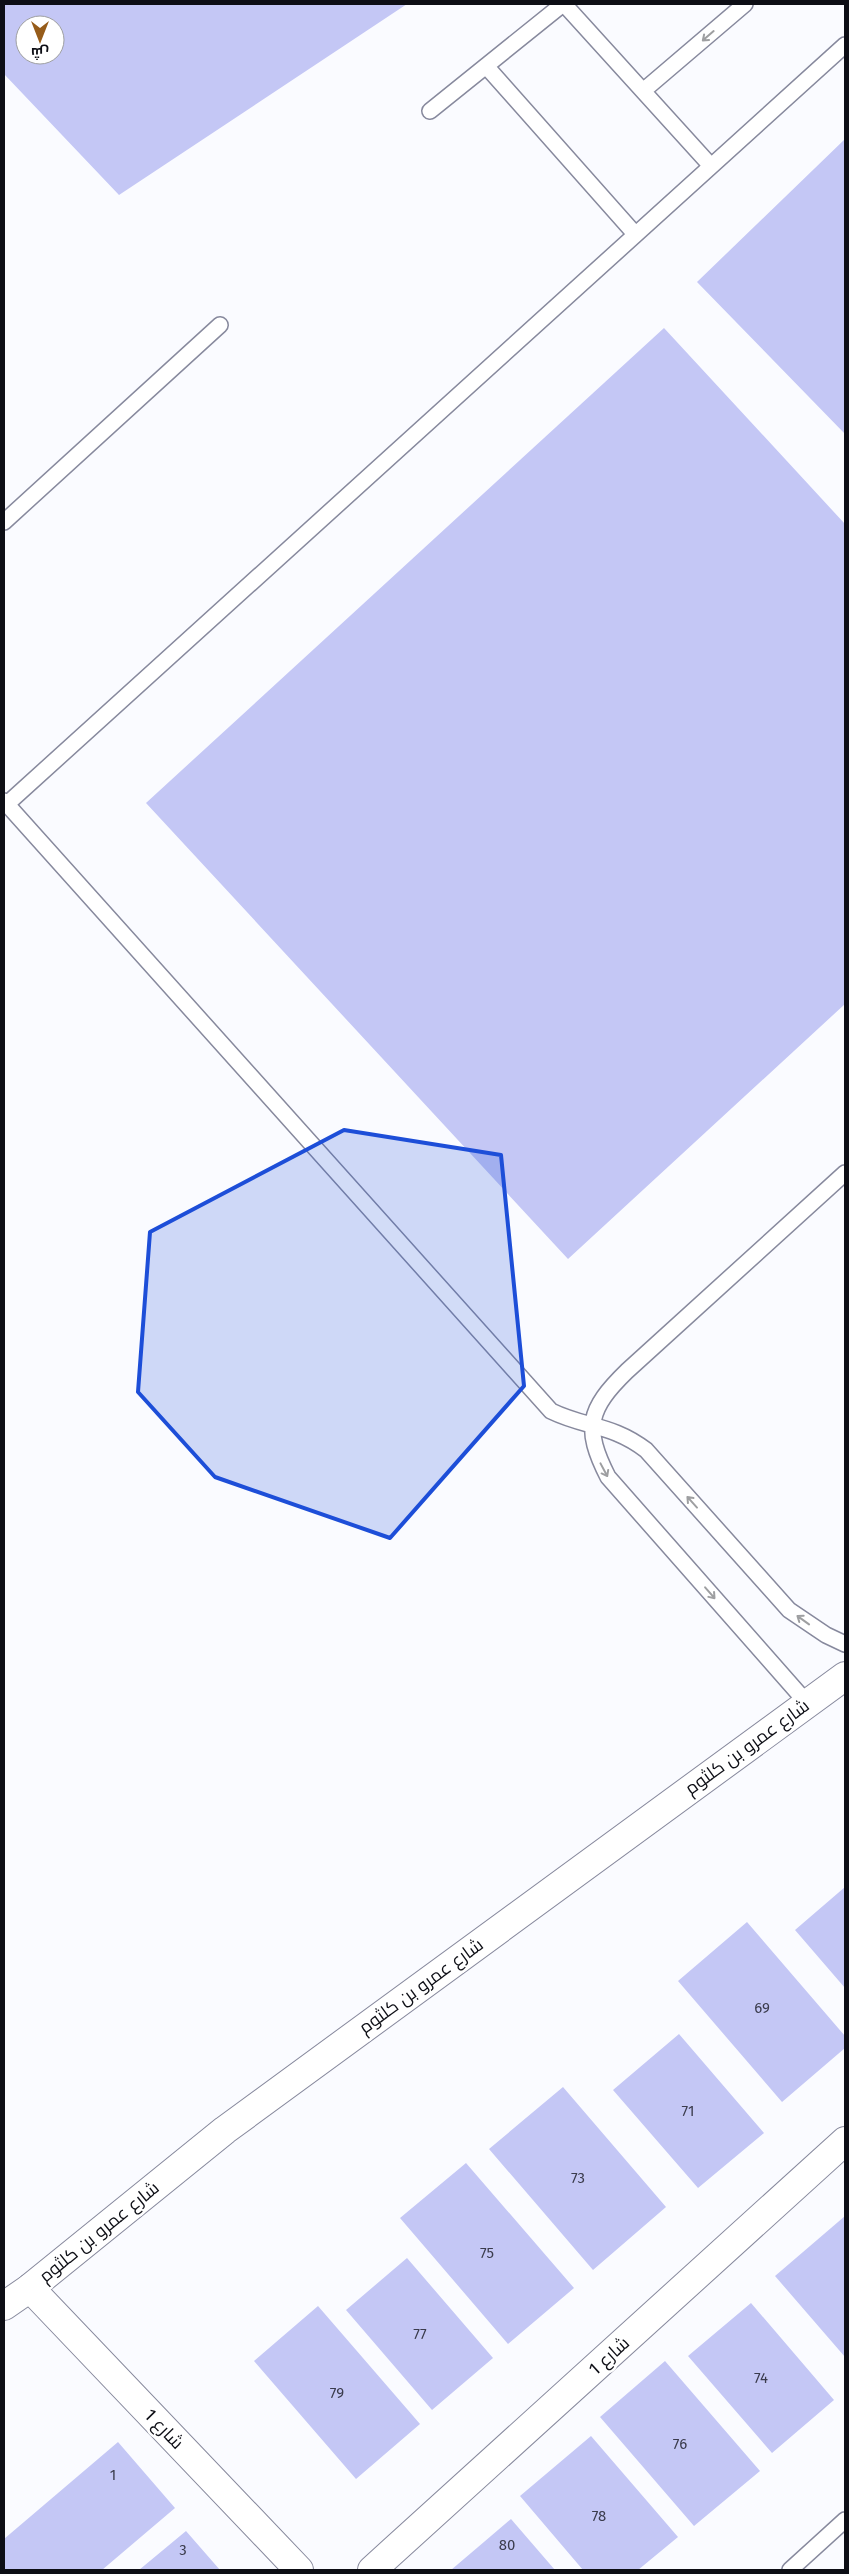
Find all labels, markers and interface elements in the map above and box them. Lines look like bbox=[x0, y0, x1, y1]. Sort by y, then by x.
north arrow bbox=[15, 15, 65, 65]
one-way arrow bbox=[701, 30, 714, 41]
text: ش bbox=[31, 44, 49, 61]
one-way arrow bbox=[600, 1462, 609, 1477]
one-way arrow bbox=[687, 1495, 698, 1508]
one-way arrow bbox=[704, 1587, 716, 1600]
one-way arrow bbox=[796, 1615, 810, 1625]
street label: شارع عمرو بن كلثوم bbox=[681, 1695, 814, 1800]
street label: شارع عمرو بن كلثوم bbox=[355, 1934, 488, 2039]
house number: 69 bbox=[754, 1999, 770, 2017]
house number: 71 bbox=[682, 2102, 694, 2120]
house number: 73 bbox=[571, 2169, 585, 2187]
street label: شارع عمرو بن كلثوم bbox=[34, 2177, 164, 2288]
house number: 75 bbox=[480, 2244, 494, 2262]
house number: 77 bbox=[413, 2325, 427, 2343]
street label: شارع 1 bbox=[584, 2332, 635, 2381]
house number: 74 bbox=[754, 2369, 768, 2387]
house number: 79 bbox=[330, 2384, 344, 2402]
street label: شارع 1 bbox=[139, 2404, 188, 2454]
house number: 76 bbox=[673, 2435, 687, 2453]
house number: 1 bbox=[110, 2466, 116, 2484]
house number: 78 bbox=[592, 2507, 606, 2525]
house number: 80 bbox=[499, 2536, 515, 2554]
house number: 3 bbox=[179, 2541, 187, 2559]

